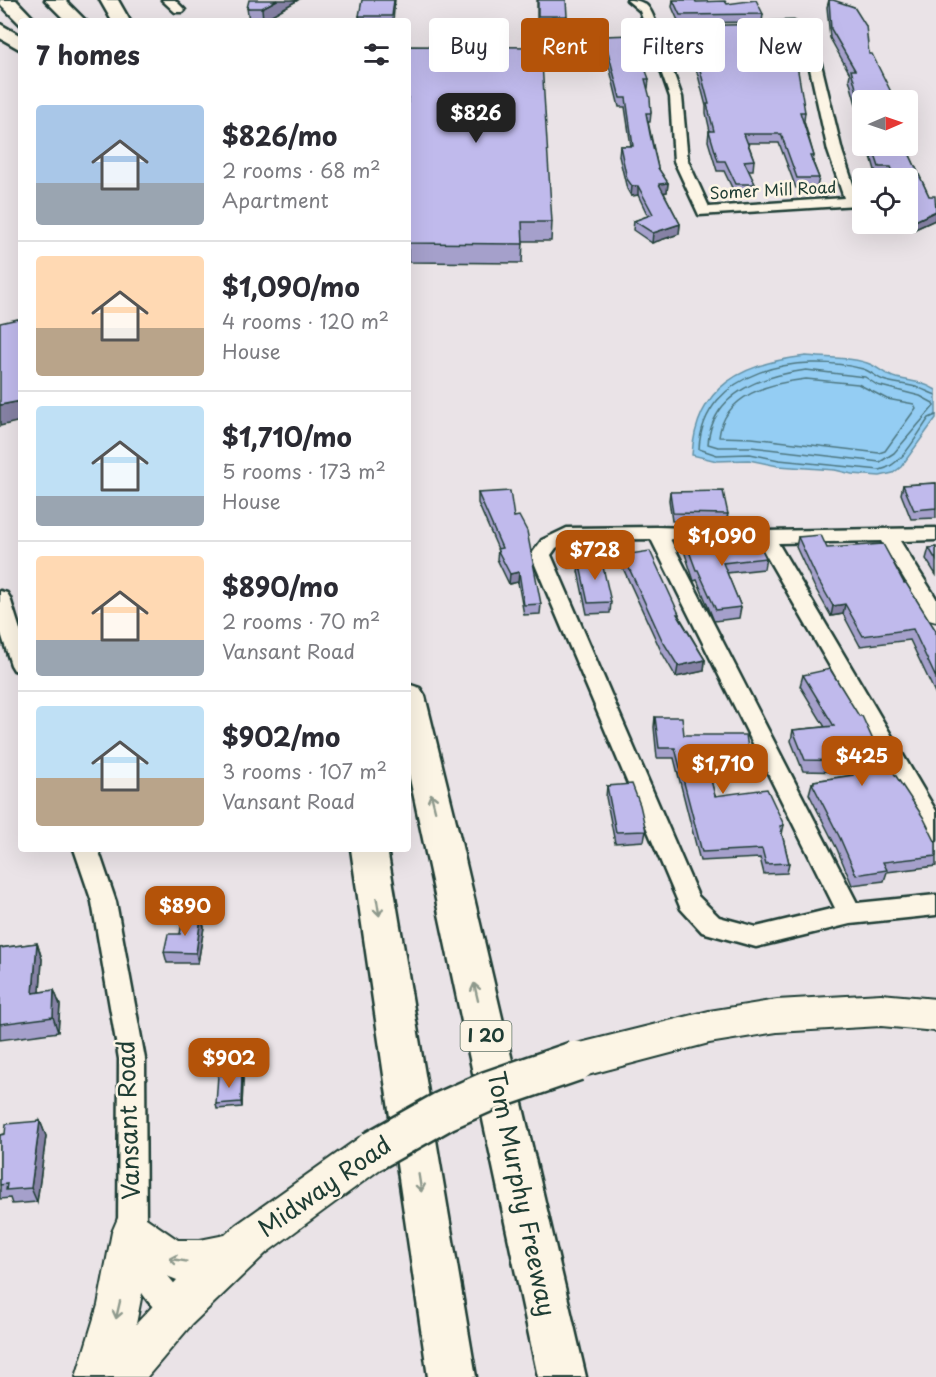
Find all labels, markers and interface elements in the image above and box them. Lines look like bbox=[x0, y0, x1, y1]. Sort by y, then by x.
chip: Buy bbox=[429, 18, 509, 72]
chip: Rent bbox=[521, 18, 609, 72]
chip: Filters bbox=[621, 18, 725, 72]
chip: New bbox=[737, 18, 823, 72]
text: 7 homes bbox=[36, 35, 140, 74]
icon: filters bbox=[360, 38, 393, 71]
north arrow bbox=[852, 90, 918, 156]
map controls bbox=[852, 90, 918, 234]
pin: $826 bbox=[440, 93, 512, 144]
text: $826 bbox=[451, 97, 501, 127]
text: $826/mo bbox=[222, 116, 337, 155]
icon: home bbox=[84, 129, 156, 201]
text: 2 rooms · 68 m² bbox=[222, 155, 381, 185]
button: locate bbox=[852, 168, 918, 234]
street label: Somer Mill Road bbox=[709, 174, 837, 204]
text: Apartment bbox=[222, 185, 329, 215]
text: $1,090/mo bbox=[222, 267, 360, 306]
icon: home bbox=[84, 280, 156, 352]
text: 4 rooms · 120 m² bbox=[222, 306, 389, 336]
text: House bbox=[222, 336, 281, 366]
text: $1,710/mo bbox=[222, 417, 352, 456]
icon: home bbox=[84, 430, 156, 502]
text: 5 rooms · 173 m² bbox=[222, 456, 386, 486]
text: House bbox=[222, 486, 281, 516]
pin: $1,090 bbox=[673, 516, 771, 567]
text: $1,090 bbox=[688, 520, 756, 550]
pin: $728 bbox=[559, 530, 631, 581]
text: $728 bbox=[570, 534, 620, 564]
text: $890/mo bbox=[222, 567, 338, 606]
icon: home bbox=[84, 580, 156, 652]
text: 2 rooms · 70 m² bbox=[222, 606, 380, 636]
text: Vansant Road bbox=[222, 636, 355, 666]
text: $902/mo bbox=[222, 717, 340, 756]
icon: home bbox=[84, 730, 156, 802]
pin: $425 bbox=[826, 736, 898, 787]
text: $425 bbox=[836, 740, 888, 770]
pin: $1,710 bbox=[674, 744, 772, 795]
text: $1,710 bbox=[692, 748, 754, 778]
text: 3 rooms · 107 m² bbox=[222, 756, 387, 786]
text: Vansant Road bbox=[222, 786, 355, 816]
one-way arrow bbox=[427, 792, 439, 811]
pin: $890 bbox=[149, 886, 221, 937]
text: $890 bbox=[159, 890, 211, 920]
one-way arrow bbox=[372, 896, 383, 916]
one-way arrow bbox=[470, 983, 482, 1002]
road number: I 20 bbox=[460, 1021, 512, 1051]
pin: $902 bbox=[193, 1038, 265, 1089]
street label: Vansant Road bbox=[106, 1040, 148, 1201]
text: $902 bbox=[202, 1042, 256, 1072]
street label: Tom Murphy Freeway bbox=[479, 1068, 567, 1319]
street label: Midway Road bbox=[250, 1126, 398, 1245]
one-way arrow bbox=[415, 1172, 426, 1192]
one-way arrow bbox=[169, 1254, 189, 1265]
one-way arrow bbox=[112, 1300, 124, 1319]

